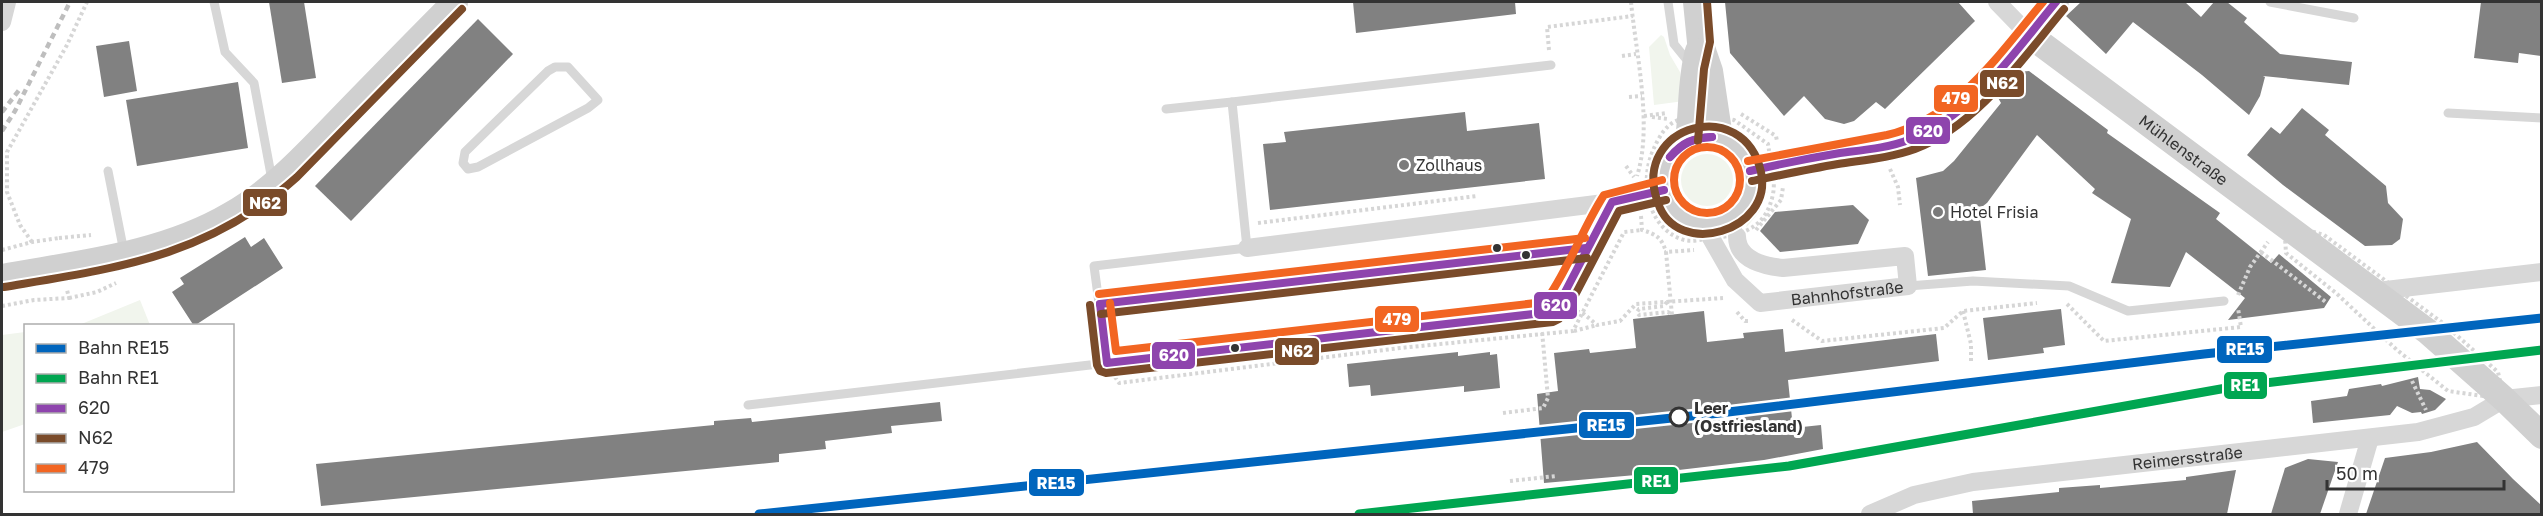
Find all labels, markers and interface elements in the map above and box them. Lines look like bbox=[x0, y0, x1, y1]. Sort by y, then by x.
line badge: N62 bbox=[1979, 69, 2025, 98]
text: N62 bbox=[1986, 73, 2018, 93]
line badge: 479 bbox=[1933, 84, 1979, 113]
text: 479 bbox=[1942, 88, 1970, 108]
street label: Mühlenstraße bbox=[2135, 110, 2232, 190]
line badge: 620 bbox=[1905, 116, 1951, 145]
text: 620 bbox=[1913, 121, 1943, 141]
place label: Zollhaus bbox=[1416, 155, 1482, 175]
marker: Zollhaus bbox=[1397, 158, 1411, 172]
line badge: N62 bbox=[242, 188, 288, 217]
text: N62 bbox=[249, 193, 281, 213]
place label: Hotel Frisia bbox=[1950, 202, 2038, 222]
marker: Hotel Frisia bbox=[1931, 205, 1945, 219]
unlabelled marker bbox=[1491, 242, 1503, 254]
unlabelled marker bbox=[1520, 249, 1532, 261]
street label: Bahnhofstraße bbox=[1790, 277, 1904, 309]
line badge: 620 bbox=[1533, 291, 1578, 320]
text: 620 bbox=[1541, 295, 1571, 315]
line badge: 479 bbox=[1374, 305, 1420, 333]
text: 479 bbox=[1383, 309, 1411, 329]
legend bbox=[24, 324, 234, 492]
line badge: RE15 bbox=[2216, 335, 2273, 364]
text: Bahn RE15 bbox=[78, 336, 169, 358]
line badge: N62 bbox=[1274, 337, 1320, 366]
text: RE15 bbox=[2225, 339, 2265, 359]
line badge: 620 bbox=[1151, 341, 1196, 370]
text: N62 bbox=[1281, 341, 1313, 361]
unlabelled marker bbox=[1229, 342, 1241, 354]
text: 620 bbox=[1159, 345, 1189, 365]
text: Bahn RE1 bbox=[78, 366, 159, 388]
line badge: RE1 bbox=[2223, 371, 2268, 400]
text: RE1 bbox=[2230, 375, 2260, 395]
text: 620 bbox=[78, 396, 111, 418]
place label: Leer (Ostfriesland) bbox=[1694, 398, 1803, 436]
marker: Leer (Ostfriesland) bbox=[1669, 407, 1689, 427]
line badge: RE15 bbox=[1578, 411, 1635, 439]
text: RE15 bbox=[1586, 415, 1626, 435]
text: N62 bbox=[78, 426, 113, 448]
street label: Reimersstraße bbox=[2131, 442, 2244, 474]
scale bar bbox=[2327, 453, 2504, 491]
text: 479 bbox=[78, 456, 109, 478]
text: 50 m bbox=[2336, 462, 2378, 484]
line badge: RE1 bbox=[1633, 466, 1679, 495]
line badge: RE15 bbox=[1028, 468, 1085, 497]
text: RE1 bbox=[1641, 471, 1671, 491]
text: RE15 bbox=[1036, 473, 1076, 493]

